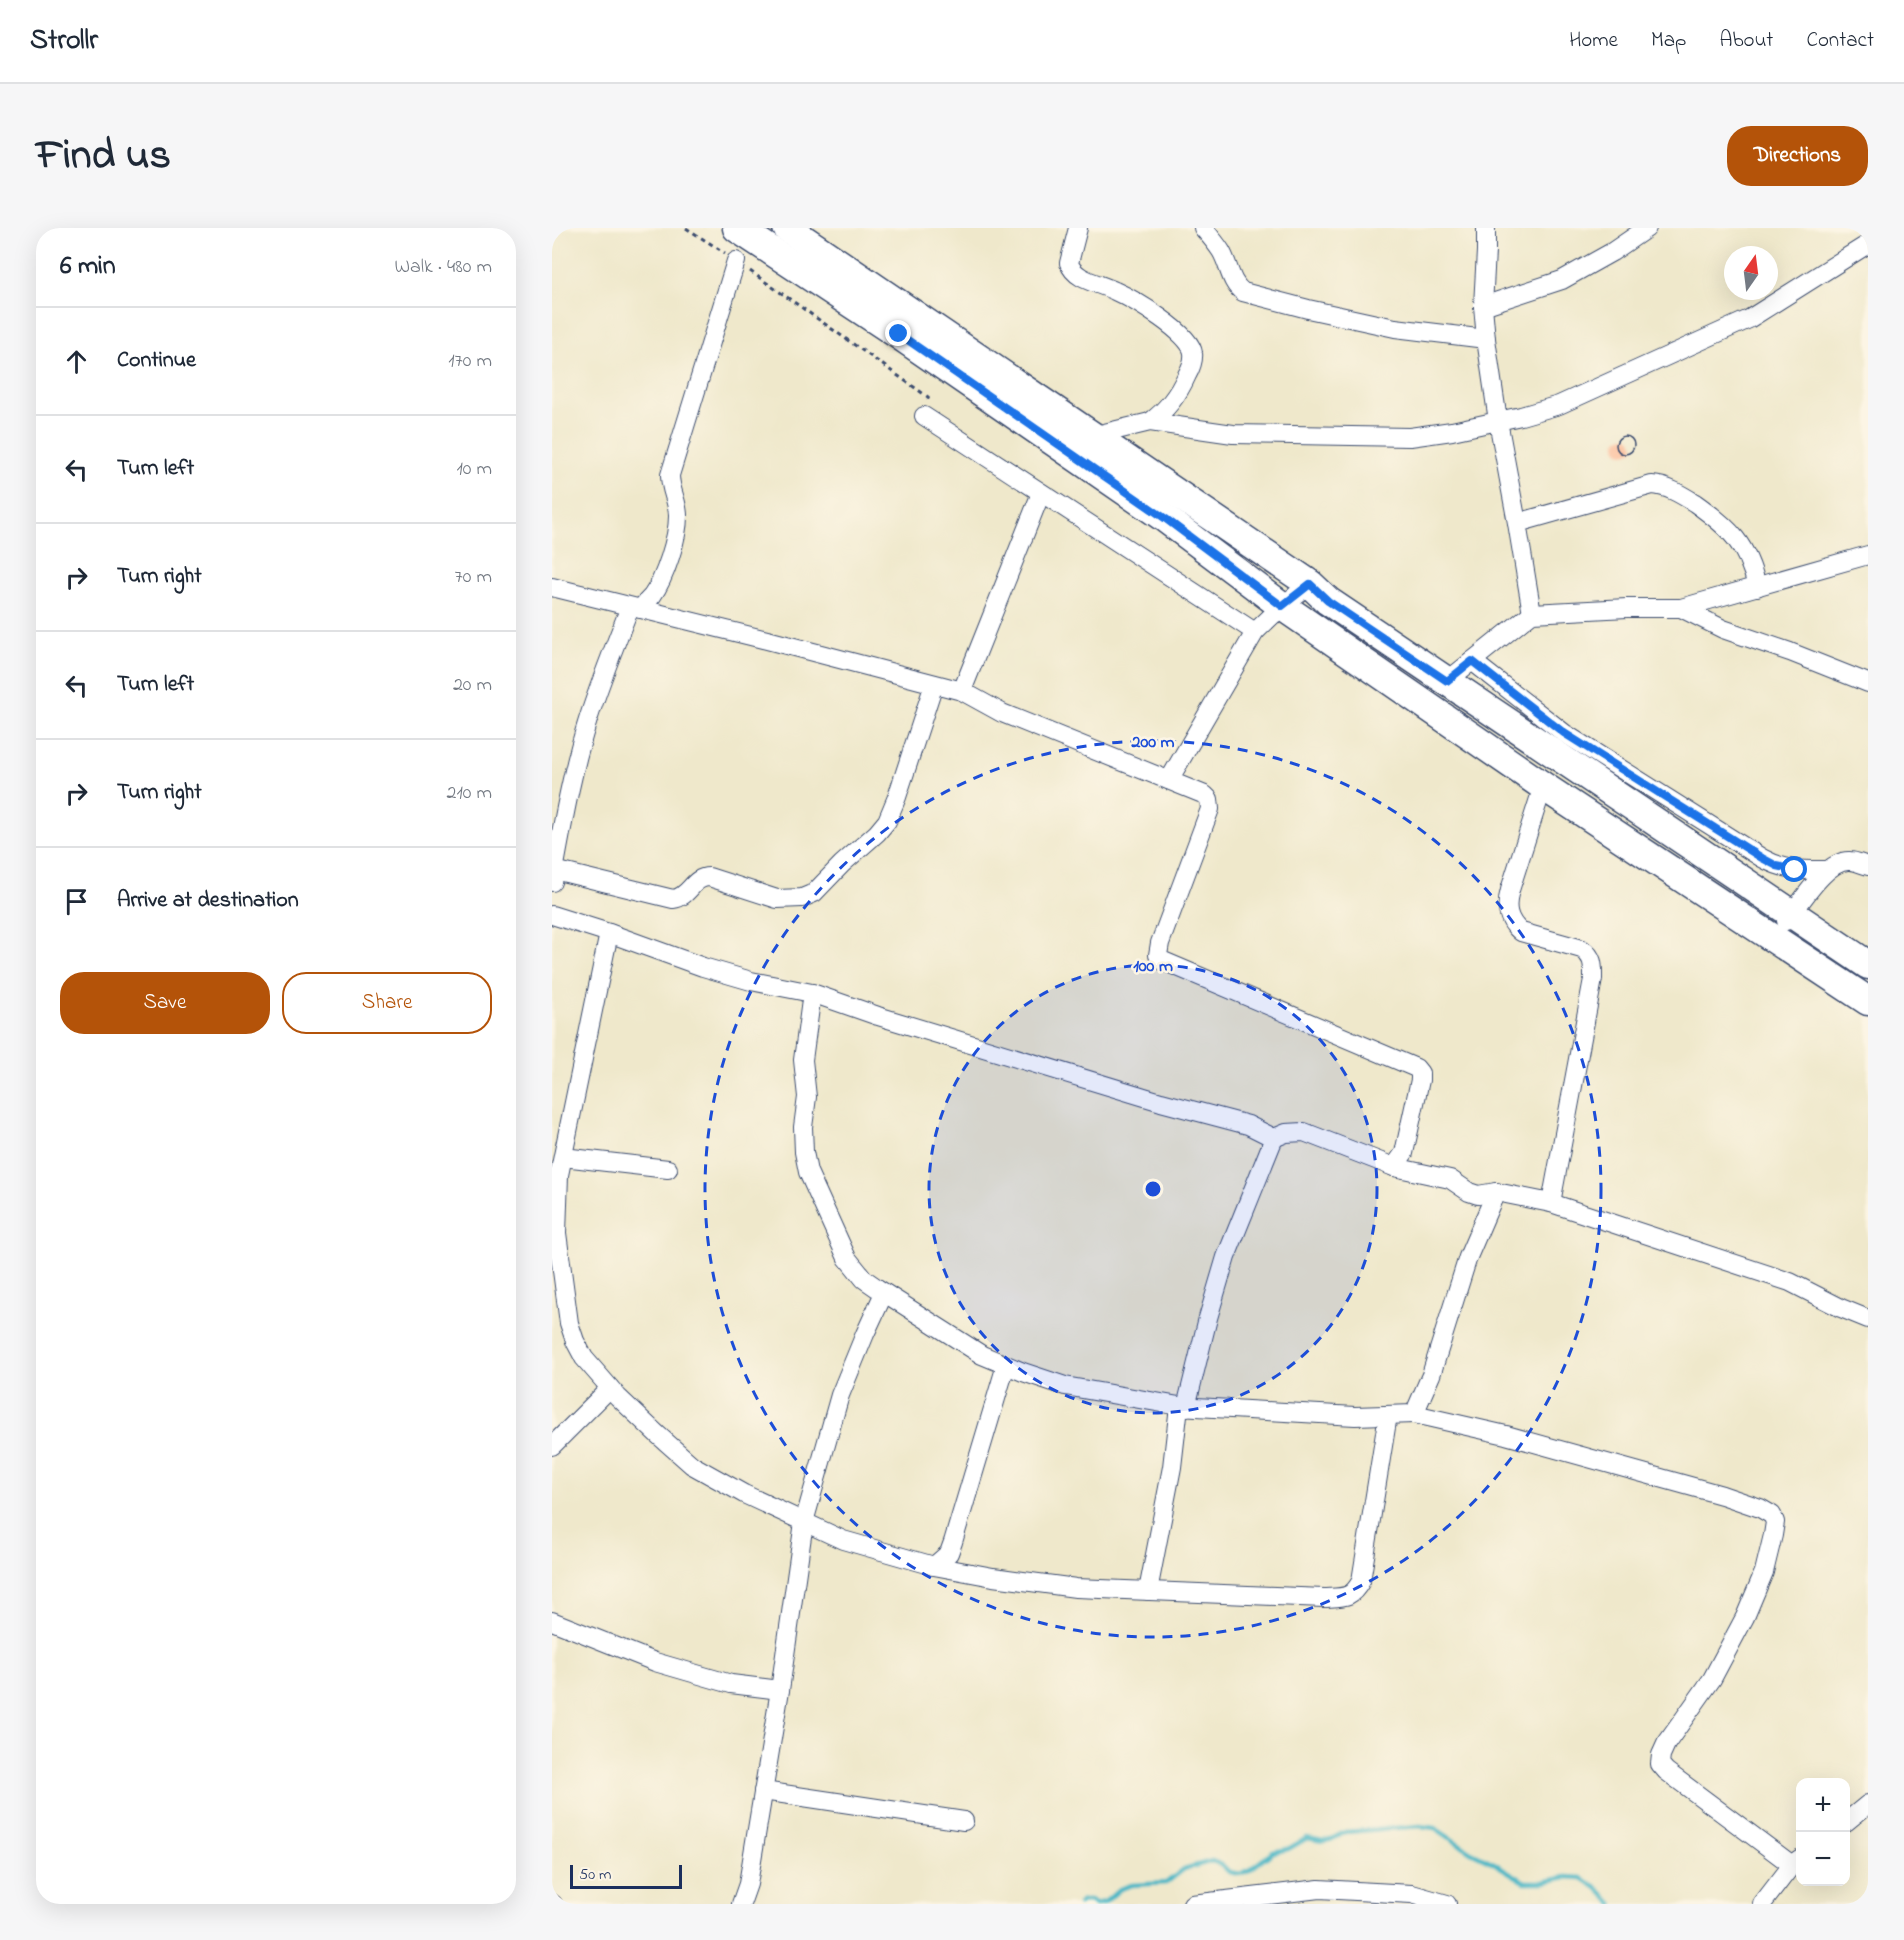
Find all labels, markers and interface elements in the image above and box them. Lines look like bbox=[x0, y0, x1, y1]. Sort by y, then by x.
text: Strollr bbox=[30, 21, 98, 62]
text: Home bbox=[1569, 26, 1618, 56]
text: Map bbox=[1651, 26, 1686, 56]
text: About bbox=[1719, 26, 1773, 56]
text: Contact bbox=[1806, 26, 1874, 56]
text: Find us bbox=[36, 126, 171, 187]
button: Directions bbox=[1727, 126, 1868, 186]
north arrow bbox=[1724, 246, 1778, 300]
text: 6 min bbox=[60, 248, 116, 286]
text: Walk · 480 m bbox=[394, 253, 492, 282]
route end bbox=[885, 320, 911, 346]
icon: ahead bbox=[60, 345, 93, 378]
text: Continue bbox=[117, 345, 196, 377]
text: 170 m bbox=[448, 347, 492, 376]
icon: left bbox=[60, 453, 93, 486]
text: Turn left bbox=[117, 453, 194, 485]
text: 10 m bbox=[456, 455, 492, 484]
icon: right bbox=[60, 561, 93, 594]
text: Turn right bbox=[117, 561, 202, 593]
text: 70 m bbox=[455, 563, 492, 592]
icon: left bbox=[60, 669, 93, 702]
text: Turn left bbox=[117, 669, 194, 701]
text: 20 m bbox=[453, 671, 492, 700]
text: 200 m bbox=[1131, 730, 1175, 756]
icon: right bbox=[60, 777, 93, 810]
text: Turn right bbox=[117, 777, 202, 809]
text: 210 m bbox=[447, 779, 492, 808]
route start bbox=[1781, 856, 1807, 882]
icon: arrive bbox=[60, 885, 93, 918]
text: Arrive at destination bbox=[117, 885, 299, 917]
text: 100 m bbox=[1133, 954, 1173, 980]
button: Save bbox=[60, 972, 270, 1034]
button: Share bbox=[282, 972, 492, 1034]
centre of rings bbox=[1143, 1179, 1163, 1199]
map controls bbox=[1796, 1778, 1850, 1886]
button: + bbox=[1796, 1778, 1850, 1832]
button: − bbox=[1796, 1832, 1850, 1886]
scale bar bbox=[570, 1862, 682, 1890]
text: 50 m bbox=[579, 1863, 611, 1887]

